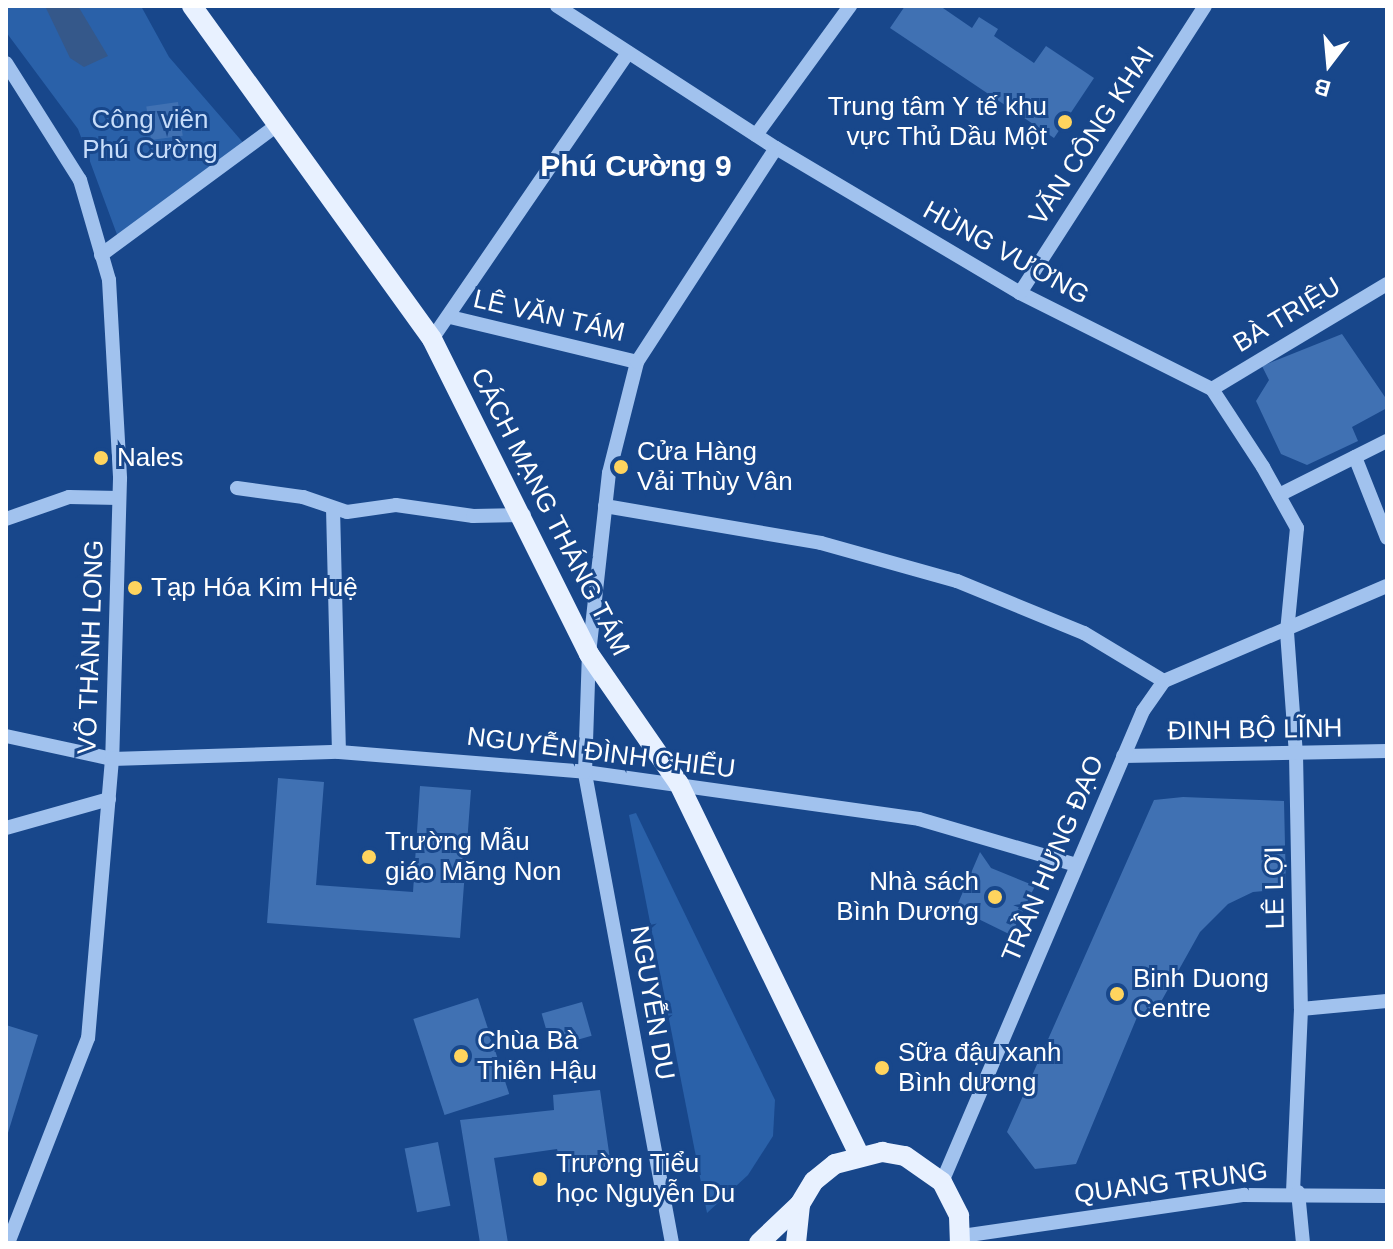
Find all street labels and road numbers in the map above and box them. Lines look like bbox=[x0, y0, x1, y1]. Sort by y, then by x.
street label: VĂN CÔNG KHAI bbox=[1023, 41, 1161, 231]
street label: HÙNG VƯƠNG bbox=[918, 195, 1094, 311]
street label: BÀ TRIỆU bbox=[1228, 271, 1346, 359]
street label: LÊ VĂN TÁM bbox=[470, 283, 628, 349]
street label: CÁCH MẠNG THÁNG TÁM bbox=[464, 363, 636, 661]
street label: VÕ THÀNH LONG bbox=[72, 539, 110, 755]
street label: ĐINH BỘ LĨNH bbox=[1167, 713, 1343, 747]
street label: NGUYỄN ĐÌNH CHIỂU bbox=[465, 721, 737, 785]
street label: TRẦN HƯNG ĐẠO bbox=[995, 751, 1111, 967]
street label: LÊ LỢI bbox=[1259, 846, 1291, 930]
street label: NGUYỄN DU bbox=[623, 923, 681, 1083]
street label: QUANG TRUNG bbox=[1072, 1156, 1270, 1210]

